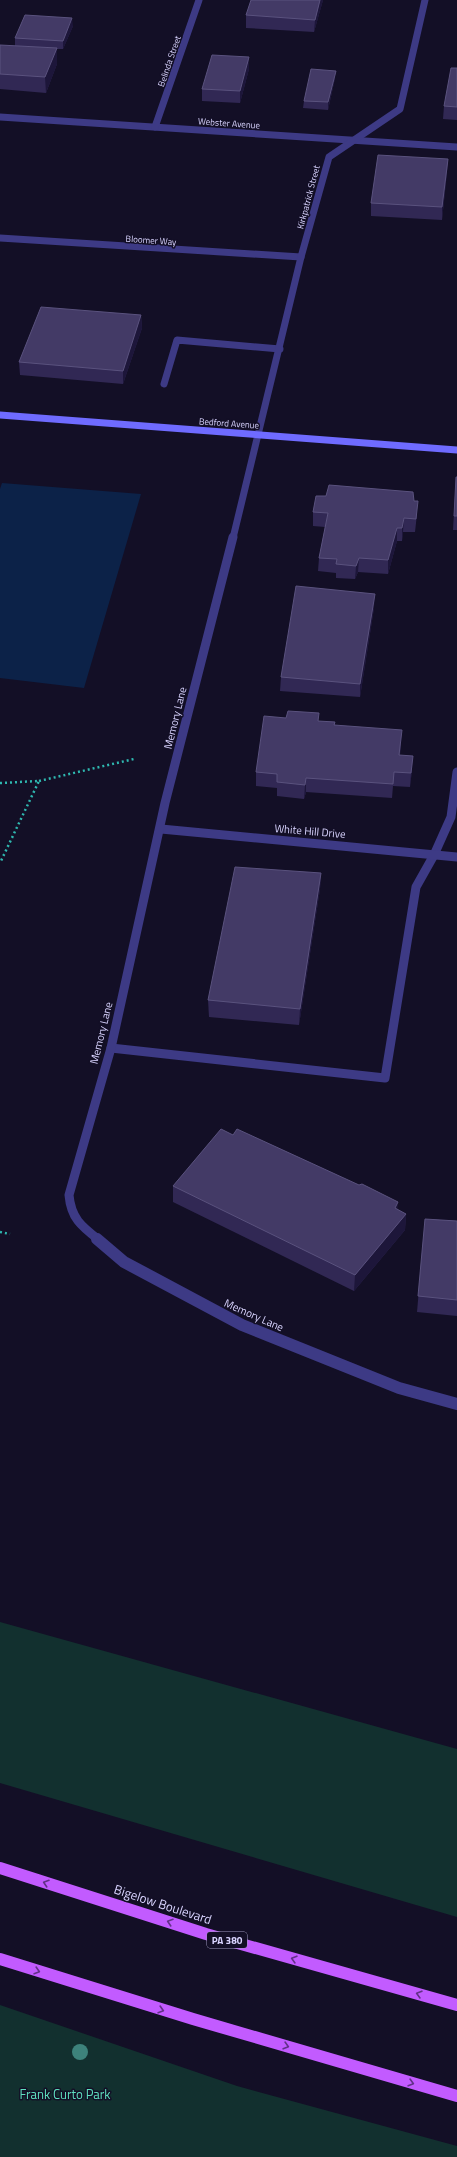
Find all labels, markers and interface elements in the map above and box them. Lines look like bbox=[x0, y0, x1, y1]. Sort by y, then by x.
street label: Belinda Street bbox=[154, 33, 184, 88]
street label: Webster Avenue bbox=[198, 114, 261, 132]
street label: Kirkpatrick Street bbox=[293, 163, 323, 230]
street label: Bloomer Way bbox=[125, 232, 178, 248]
street label: Bedford Avenue bbox=[198, 414, 260, 432]
street label: Memory Lane bbox=[160, 685, 191, 751]
street label: White Hill Drive bbox=[274, 820, 347, 842]
street label: Memory Lane bbox=[86, 1000, 117, 1066]
street label: Memory Lane bbox=[222, 1295, 287, 1335]
one-way arrow bbox=[42, 1879, 49, 1888]
street label: Bigelow Boulevard bbox=[112, 1879, 214, 1929]
one-way arrow bbox=[166, 1918, 173, 1927]
road number: PA 380 bbox=[207, 1932, 247, 1948]
one-way arrow bbox=[291, 1955, 298, 1964]
one-way arrow bbox=[34, 1966, 41, 1975]
one-way arrow bbox=[416, 1990, 423, 1999]
one-way arrow bbox=[158, 2005, 165, 2013]
one-way arrow bbox=[282, 2041, 289, 2050]
one-way arrow bbox=[407, 2078, 414, 2087]
park label: Frank Curto Park bbox=[19, 2084, 111, 2104]

